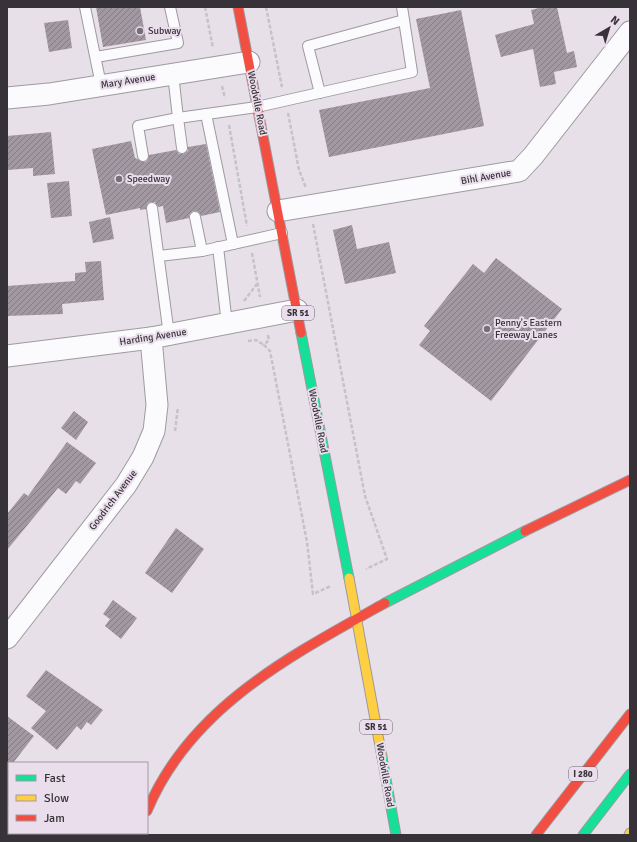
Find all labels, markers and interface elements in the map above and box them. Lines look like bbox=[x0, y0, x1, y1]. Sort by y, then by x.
north arrow bbox=[589, 8, 629, 48]
text: N bbox=[608, 13, 622, 28]
place label: Subway bbox=[148, 25, 181, 37]
marker: Subway bbox=[135, 26, 145, 36]
street label: Woodville Road bbox=[245, 70, 269, 136]
street label: Mary Avenue bbox=[100, 71, 156, 91]
street label: Bihl Avenue bbox=[460, 167, 512, 187]
place label: Speedway bbox=[127, 173, 170, 185]
marker: Speedway bbox=[114, 174, 124, 184]
road number: SR 51 bbox=[282, 306, 314, 320]
place label: Penny's Eastern Freeway Lanes bbox=[495, 317, 562, 341]
marker: Penny's Eastern Freeway Lanes bbox=[482, 324, 492, 334]
street label: Harding Avenue bbox=[119, 326, 187, 348]
street label: Woodville Road bbox=[306, 388, 330, 454]
street label: Goodrich Avenue bbox=[86, 468, 140, 532]
road number: SR 51 bbox=[360, 720, 392, 734]
street label: Woodville Road bbox=[373, 742, 397, 808]
legend bbox=[8, 762, 148, 834]
road number: I 280 bbox=[569, 767, 597, 781]
text: Fast bbox=[44, 771, 65, 786]
text: Slow bbox=[44, 791, 69, 806]
text: Jam bbox=[44, 811, 65, 826]

